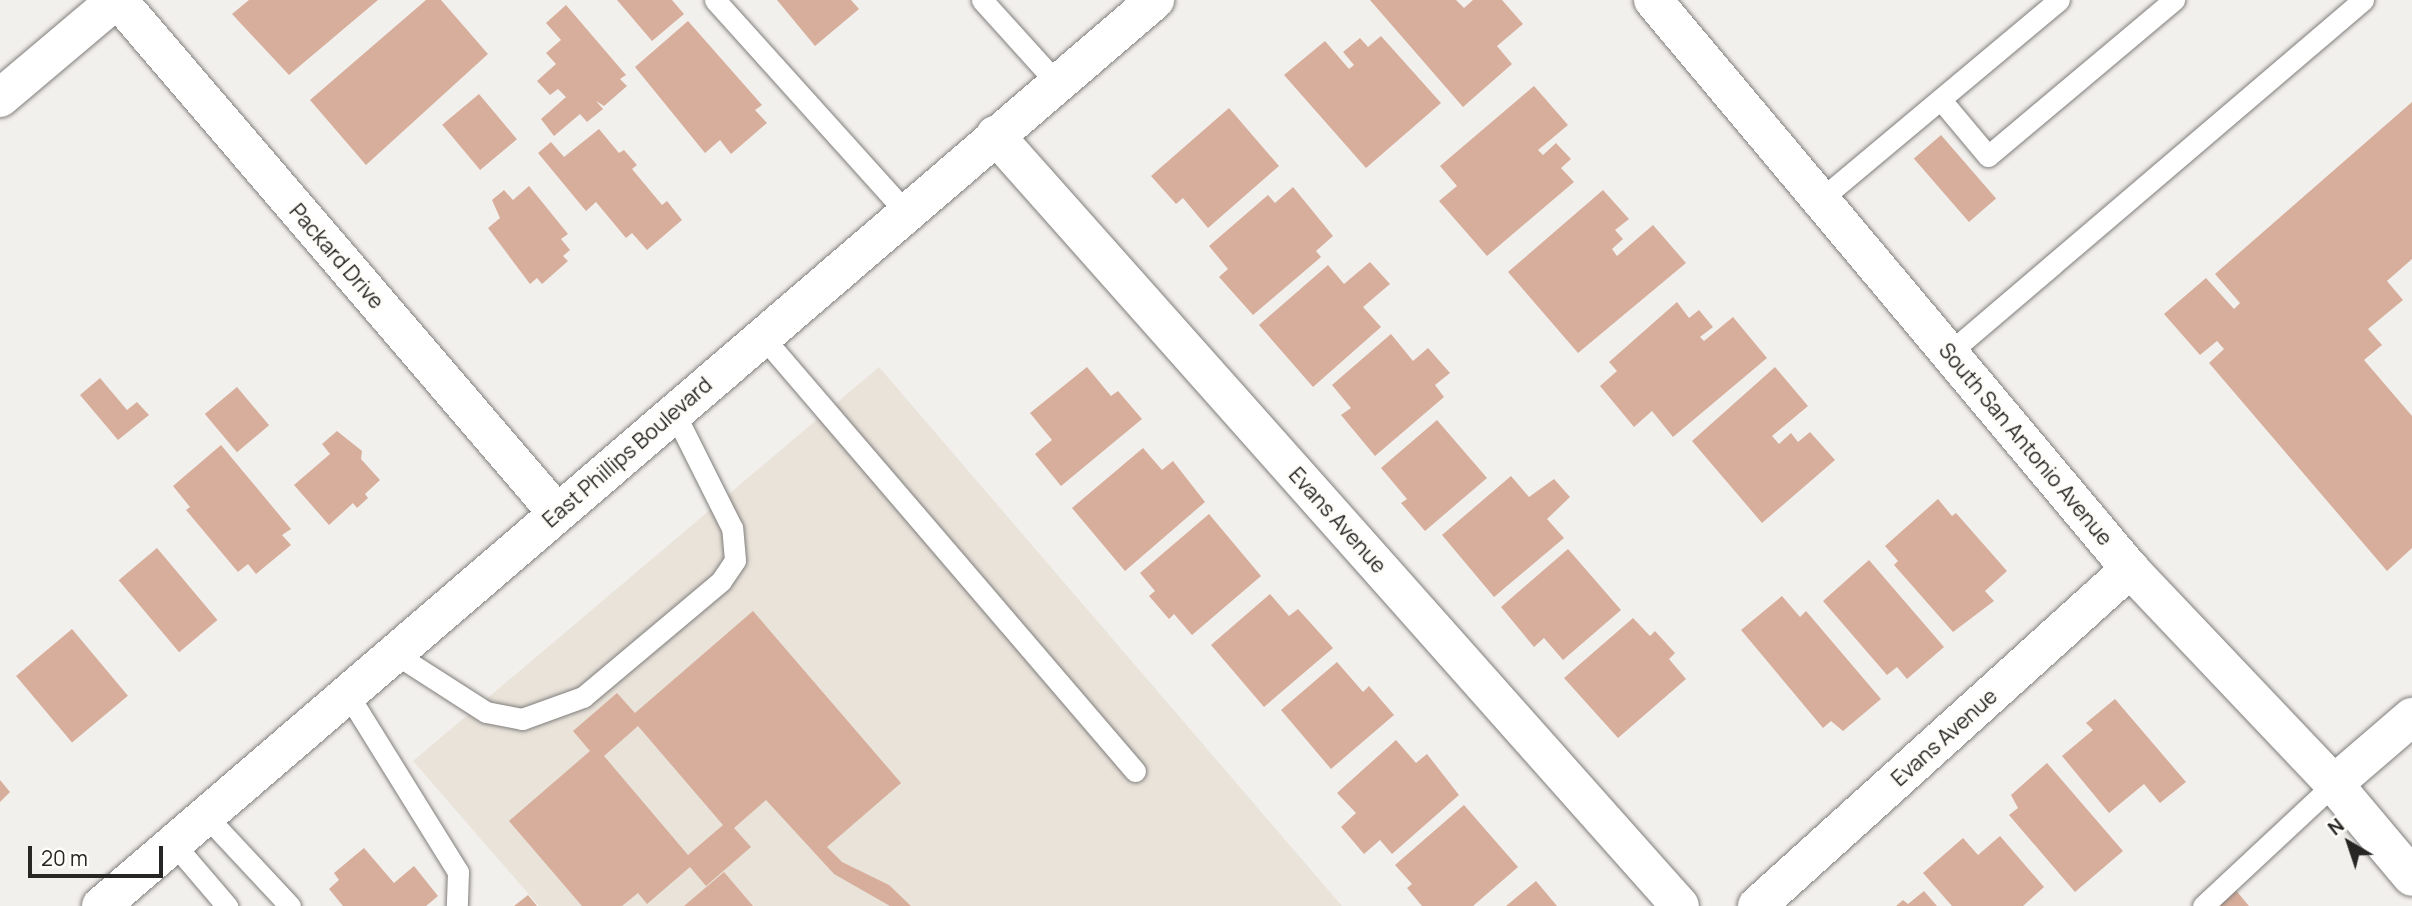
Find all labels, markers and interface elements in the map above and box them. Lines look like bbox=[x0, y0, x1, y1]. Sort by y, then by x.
street label: Packard Drive bbox=[285, 198, 389, 314]
street label: South San Antonio Avenue bbox=[1934, 338, 2118, 550]
street label: East Phillips Boulevard bbox=[537, 372, 717, 532]
street label: Evans Avenue bbox=[1284, 462, 1392, 578]
street label: Evans Avenue bbox=[1886, 683, 2002, 791]
north arrow bbox=[2314, 808, 2384, 878]
text: N bbox=[2322, 812, 2349, 841]
scale bar bbox=[32, 832, 166, 876]
text: 20 m bbox=[41, 844, 88, 872]

